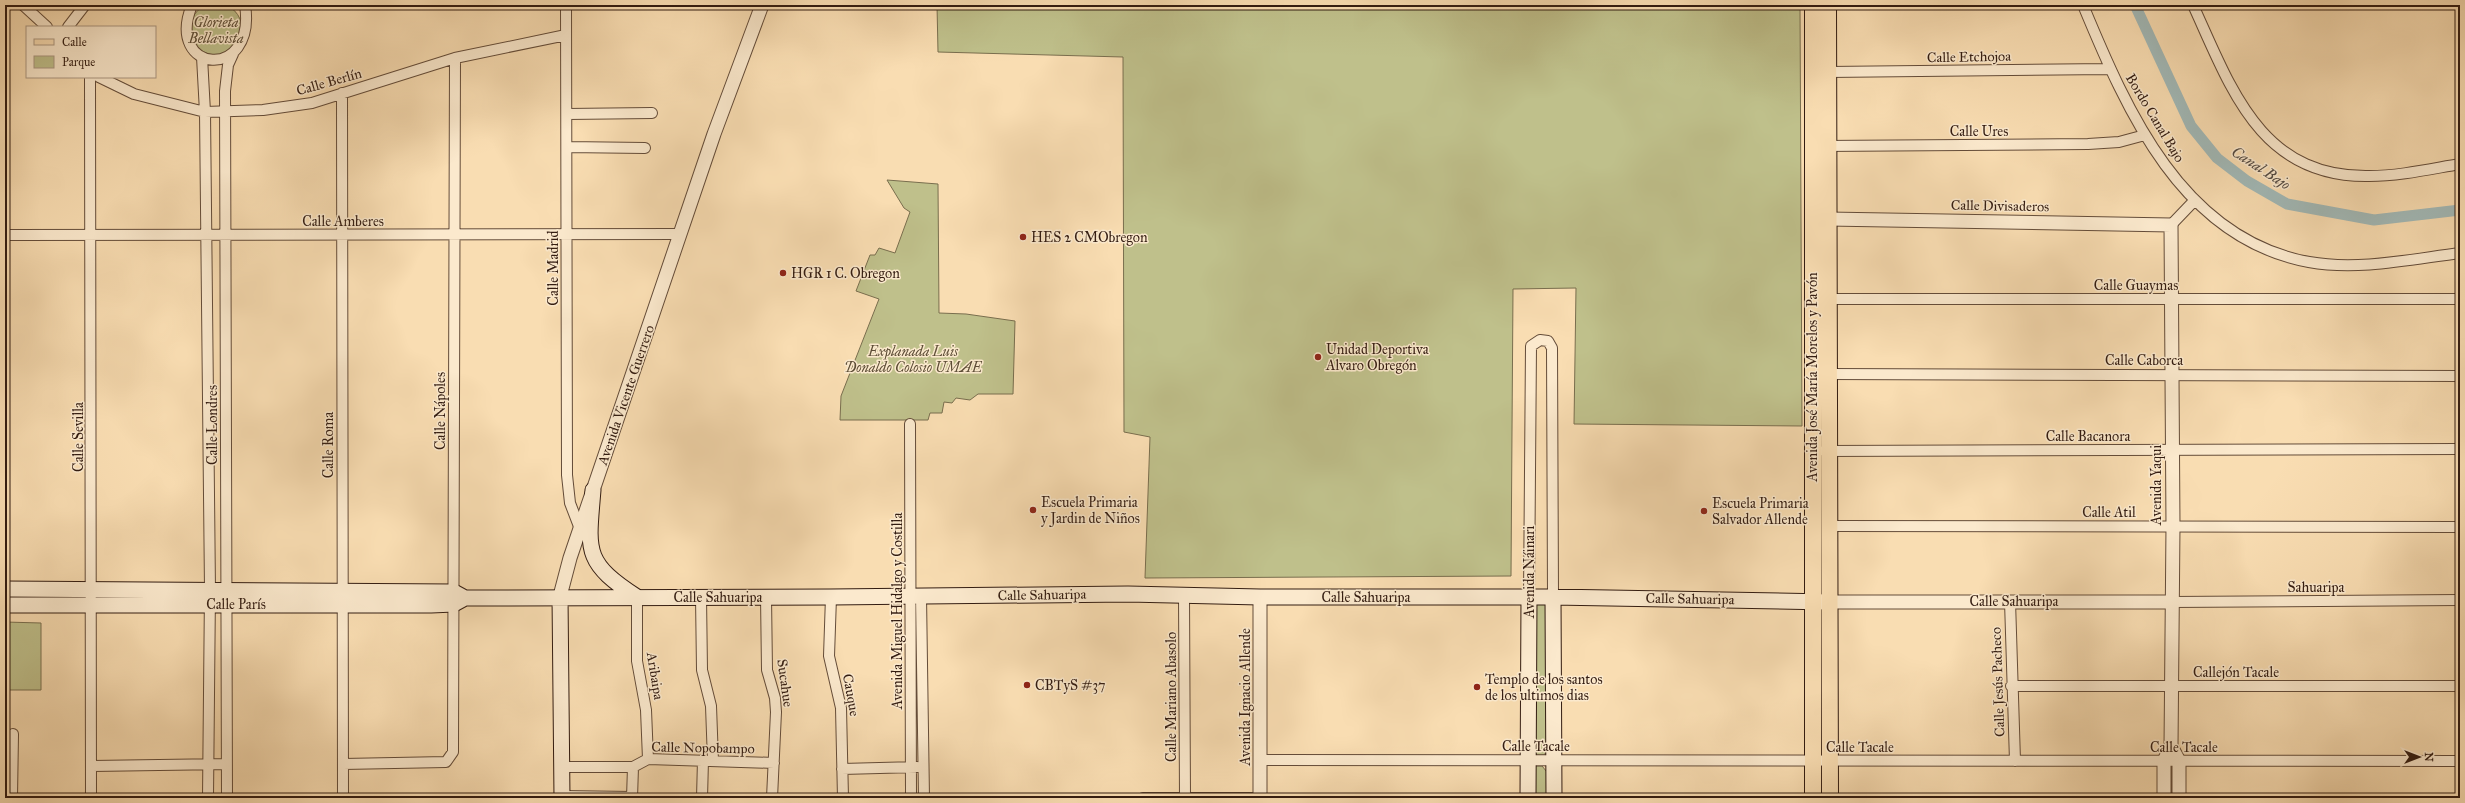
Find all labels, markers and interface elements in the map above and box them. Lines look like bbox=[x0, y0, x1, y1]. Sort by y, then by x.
park label: Glorieta Bellavista bbox=[187, 14, 244, 47]
legend bbox=[26, 26, 156, 78]
text: Calle bbox=[62, 35, 87, 49]
street label: Calle Etchojoa bbox=[1927, 48, 2011, 66]
text: Parque bbox=[62, 55, 95, 70]
street label: Calle Berlín bbox=[294, 64, 364, 99]
street label: Bordo Canal Bajo bbox=[2122, 71, 2188, 165]
street label: Calle Ures bbox=[1950, 123, 2008, 140]
water label: Canal Bajo bbox=[2228, 142, 2294, 194]
street label: Calle Divisaderos bbox=[1951, 197, 2049, 215]
street label: Calle Amberes bbox=[302, 213, 384, 230]
place label: HES 2 CMObregon bbox=[1031, 229, 1148, 246]
street label: Calle Madrid bbox=[545, 230, 562, 306]
marker: HES 2 CMObregon bbox=[1018, 232, 1028, 242]
place label: HGR 1 C. Obregon bbox=[791, 265, 900, 282]
marker: HGR 1 C. Obregon bbox=[778, 268, 788, 278]
street label: Avenida José María Morelos y Pavón bbox=[1804, 272, 1822, 483]
street label: Calle Guaymas bbox=[2094, 277, 2178, 294]
street label: Avenida Vicente Guerrero bbox=[594, 323, 658, 468]
place label: Unidad Deportiva Alvaro Obregón bbox=[1325, 341, 1429, 374]
park label: Explanada Luis Donaldo Colosio UMAE bbox=[844, 343, 983, 376]
marker: Unidad Deportiva Alvaro Obregón bbox=[1313, 352, 1323, 362]
street label: Calle Caborca bbox=[2105, 352, 2183, 369]
street label: Calle Nápoles bbox=[432, 372, 449, 450]
street label: Calle Londres bbox=[204, 385, 221, 465]
street label: Calle Sevilla bbox=[70, 402, 87, 472]
street label: Calle Roma bbox=[320, 412, 337, 478]
street label: Calle Bacanora bbox=[2046, 428, 2130, 445]
street label: Avenida Yaqui bbox=[2148, 445, 2166, 526]
place label: Escuela Primaria y Jardin de Niños bbox=[1041, 494, 1140, 528]
place label: Escuela Primaria Salvador Allende bbox=[1712, 495, 1809, 528]
street label: Calle Atil bbox=[2082, 504, 2136, 521]
marker: Escuela Primaria y Jardin de Niños bbox=[1028, 505, 1038, 515]
marker: Escuela Primaria Salvador Allende bbox=[1699, 506, 1709, 516]
street label: Avenida Miguel Hidalgo y Costilla bbox=[889, 513, 906, 710]
street label: Avenida Náinari bbox=[1521, 526, 1538, 619]
street label: Sahuaripa bbox=[2287, 579, 2345, 596]
street label: Calle Sahuaripa bbox=[997, 586, 1087, 604]
street label: Calle Sahuaripa bbox=[674, 589, 763, 606]
street label: Calle Sahuaripa bbox=[1322, 589, 1411, 606]
street label: Calle Sahuaripa bbox=[1645, 590, 1735, 608]
street label: Calle Sahuaripa bbox=[1970, 593, 2059, 610]
street label: Calle París bbox=[206, 596, 266, 613]
street label: Calle Jesús Pacheco bbox=[1988, 627, 2009, 737]
street label: Avenida Ignacio Allende bbox=[1237, 628, 1254, 767]
street label: Calle Mariano Abasolo bbox=[1163, 632, 1180, 762]
street label: Aribaipa bbox=[643, 650, 667, 701]
street label: Sucahue bbox=[773, 658, 797, 708]
street label: Callejón Tacale bbox=[2193, 664, 2279, 681]
place label: Templo de los santos de los ultimos dias bbox=[1485, 671, 1603, 704]
street label: Cauque bbox=[838, 672, 863, 718]
place label: CBTyS #37 bbox=[1035, 677, 1106, 694]
marker: CBTyS #37 bbox=[1022, 680, 1032, 690]
marker: Templo de los santos de los ultimos dias bbox=[1472, 682, 1482, 692]
north arrow bbox=[2399, 737, 2439, 777]
street label: Calle Tacale bbox=[1502, 738, 1570, 755]
street label: Calle Nopobampo bbox=[651, 739, 755, 757]
street label: Calle Tacale bbox=[1826, 739, 1894, 756]
street label: Calle Tacale bbox=[2150, 739, 2218, 756]
text: N bbox=[2422, 752, 2435, 762]

